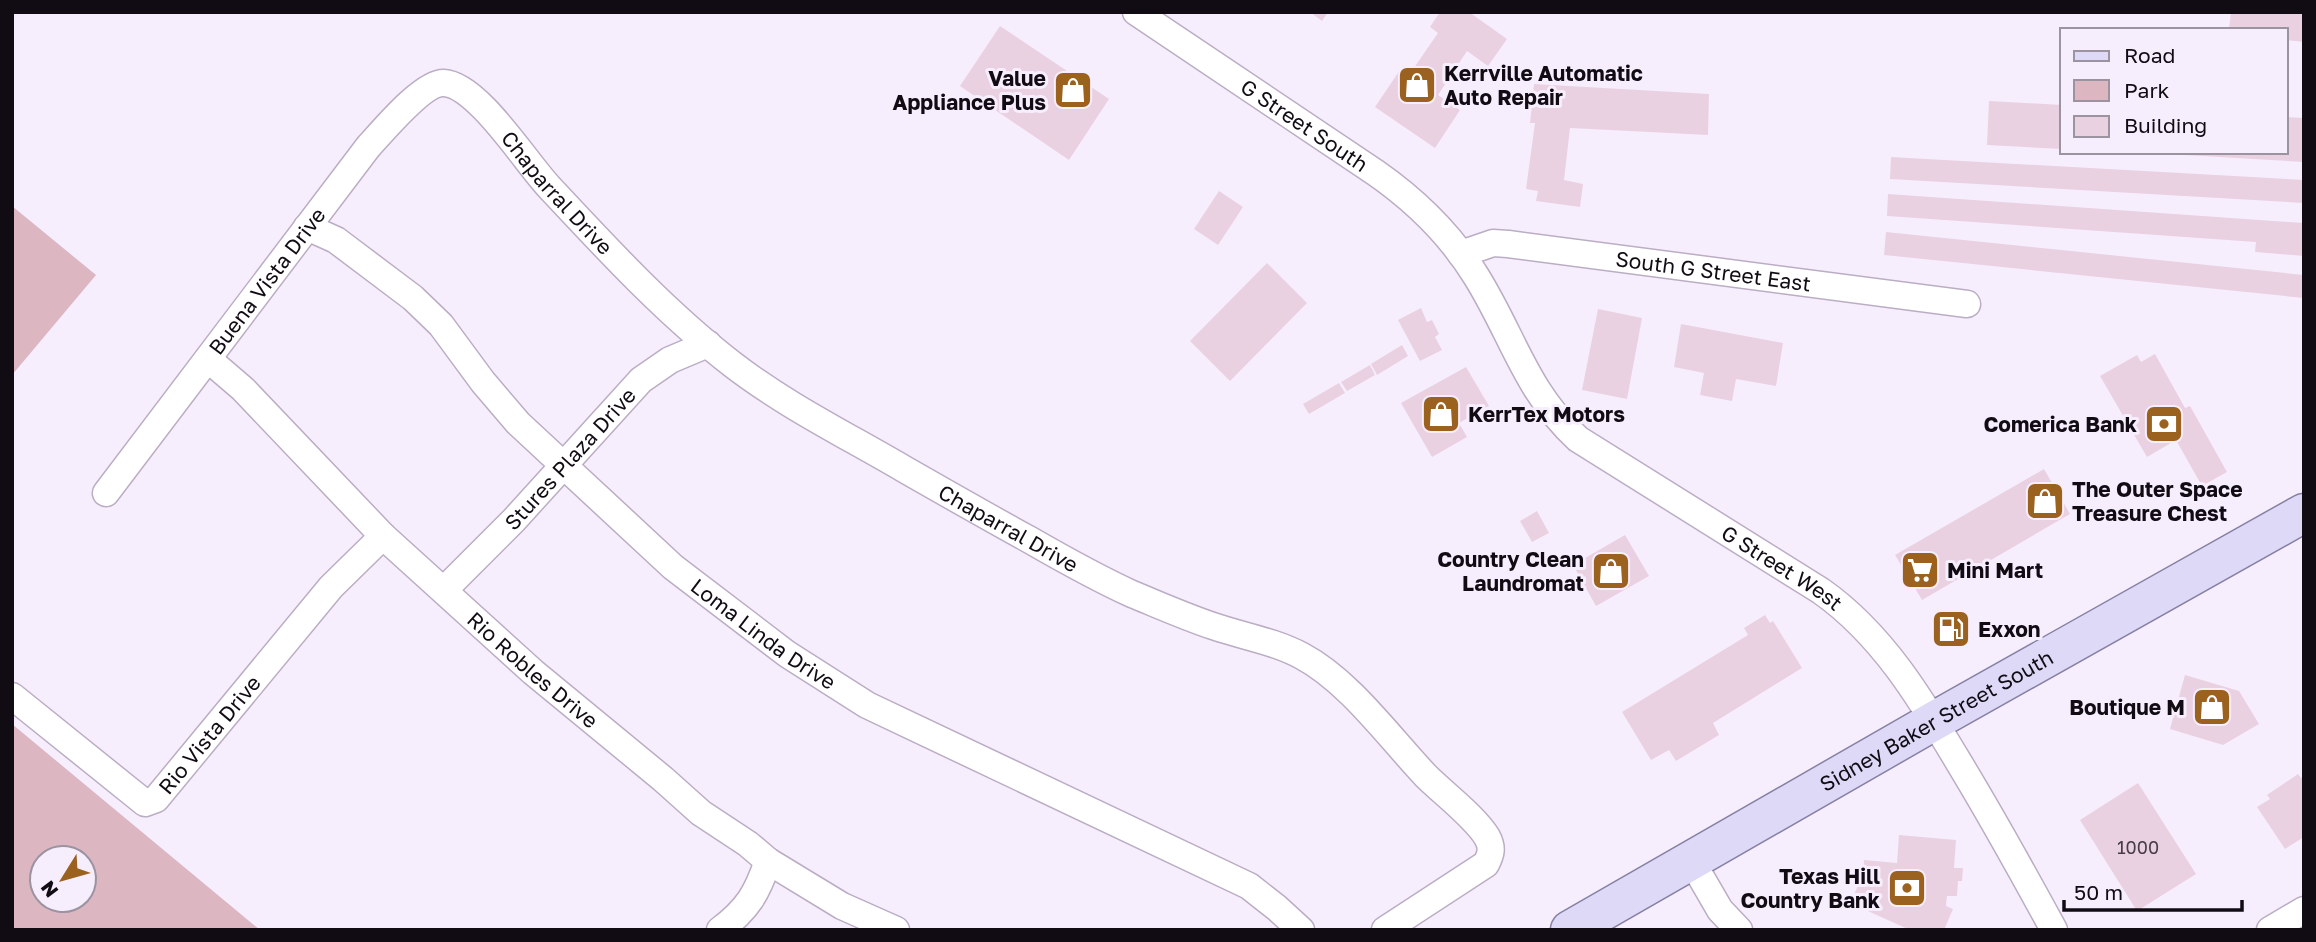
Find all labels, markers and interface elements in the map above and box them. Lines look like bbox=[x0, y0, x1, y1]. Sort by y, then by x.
legend bbox=[2060, 28, 2288, 154]
text: Road bbox=[2124, 42, 2175, 68]
place label: Kerrville Automatic Auto Repair bbox=[1444, 60, 1643, 110]
shop icon: Kerrville Automatic Auto Repair bbox=[1396, 64, 1438, 106]
place label: Value Appliance Plus bbox=[893, 65, 1046, 115]
shop icon: Value Appliance Plus bbox=[1052, 69, 1094, 111]
street label: G Street South bbox=[1236, 73, 1373, 177]
text: Park bbox=[2124, 77, 2170, 103]
text: Building bbox=[2124, 112, 2207, 138]
street label: Chaparral Drive bbox=[496, 125, 618, 260]
street label: Buena Vista Drive bbox=[203, 202, 331, 360]
street label: South G Street East bbox=[1614, 245, 1813, 296]
street label: Stures Plaza Drive bbox=[499, 382, 641, 535]
shop icon: KerrTex Motors bbox=[1420, 393, 1462, 435]
place label: KerrTex Motors bbox=[1468, 401, 1625, 427]
bank icon: Comerica Bank bbox=[2143, 403, 2185, 445]
place label: Comerica Bank bbox=[1983, 411, 2137, 437]
place label: The Outer Space Treasure Chest bbox=[2072, 476, 2243, 526]
street label: Chaparral Drive bbox=[934, 479, 1083, 578]
shop icon: The Outer Space Treasure Chest bbox=[2024, 480, 2066, 522]
street label: G Street West bbox=[1717, 519, 1848, 616]
place label: Country Clean Laundromat bbox=[1437, 546, 1584, 596]
supermarket icon: Mini Mart bbox=[1899, 549, 1941, 591]
shop icon: Country Clean Laundromat bbox=[1590, 550, 1632, 592]
place label: Mini Mart bbox=[1947, 557, 2043, 583]
street label: Loma Linda Drive bbox=[686, 573, 841, 695]
street label: Rio Robles Drive bbox=[462, 606, 604, 733]
fuel station icon: Exxon bbox=[1930, 608, 1972, 650]
place label: Exxon bbox=[1978, 616, 2041, 642]
street label: Sidney Baker Street South bbox=[1815, 644, 2058, 797]
street label: Rio Vista Drive bbox=[153, 670, 266, 799]
shop icon: Boutique M bbox=[2191, 686, 2233, 728]
place label: Boutique M bbox=[2069, 694, 2185, 720]
house number: 1000 bbox=[2117, 836, 2159, 858]
north arrow bbox=[28, 844, 98, 914]
place label: Texas Hill Country Bank bbox=[1740, 863, 1880, 913]
bank icon: Texas Hill Country Bank bbox=[1886, 867, 1928, 909]
scale bar bbox=[2064, 869, 2242, 913]
text: N bbox=[35, 877, 63, 902]
text: 50 m bbox=[2074, 879, 2123, 905]

